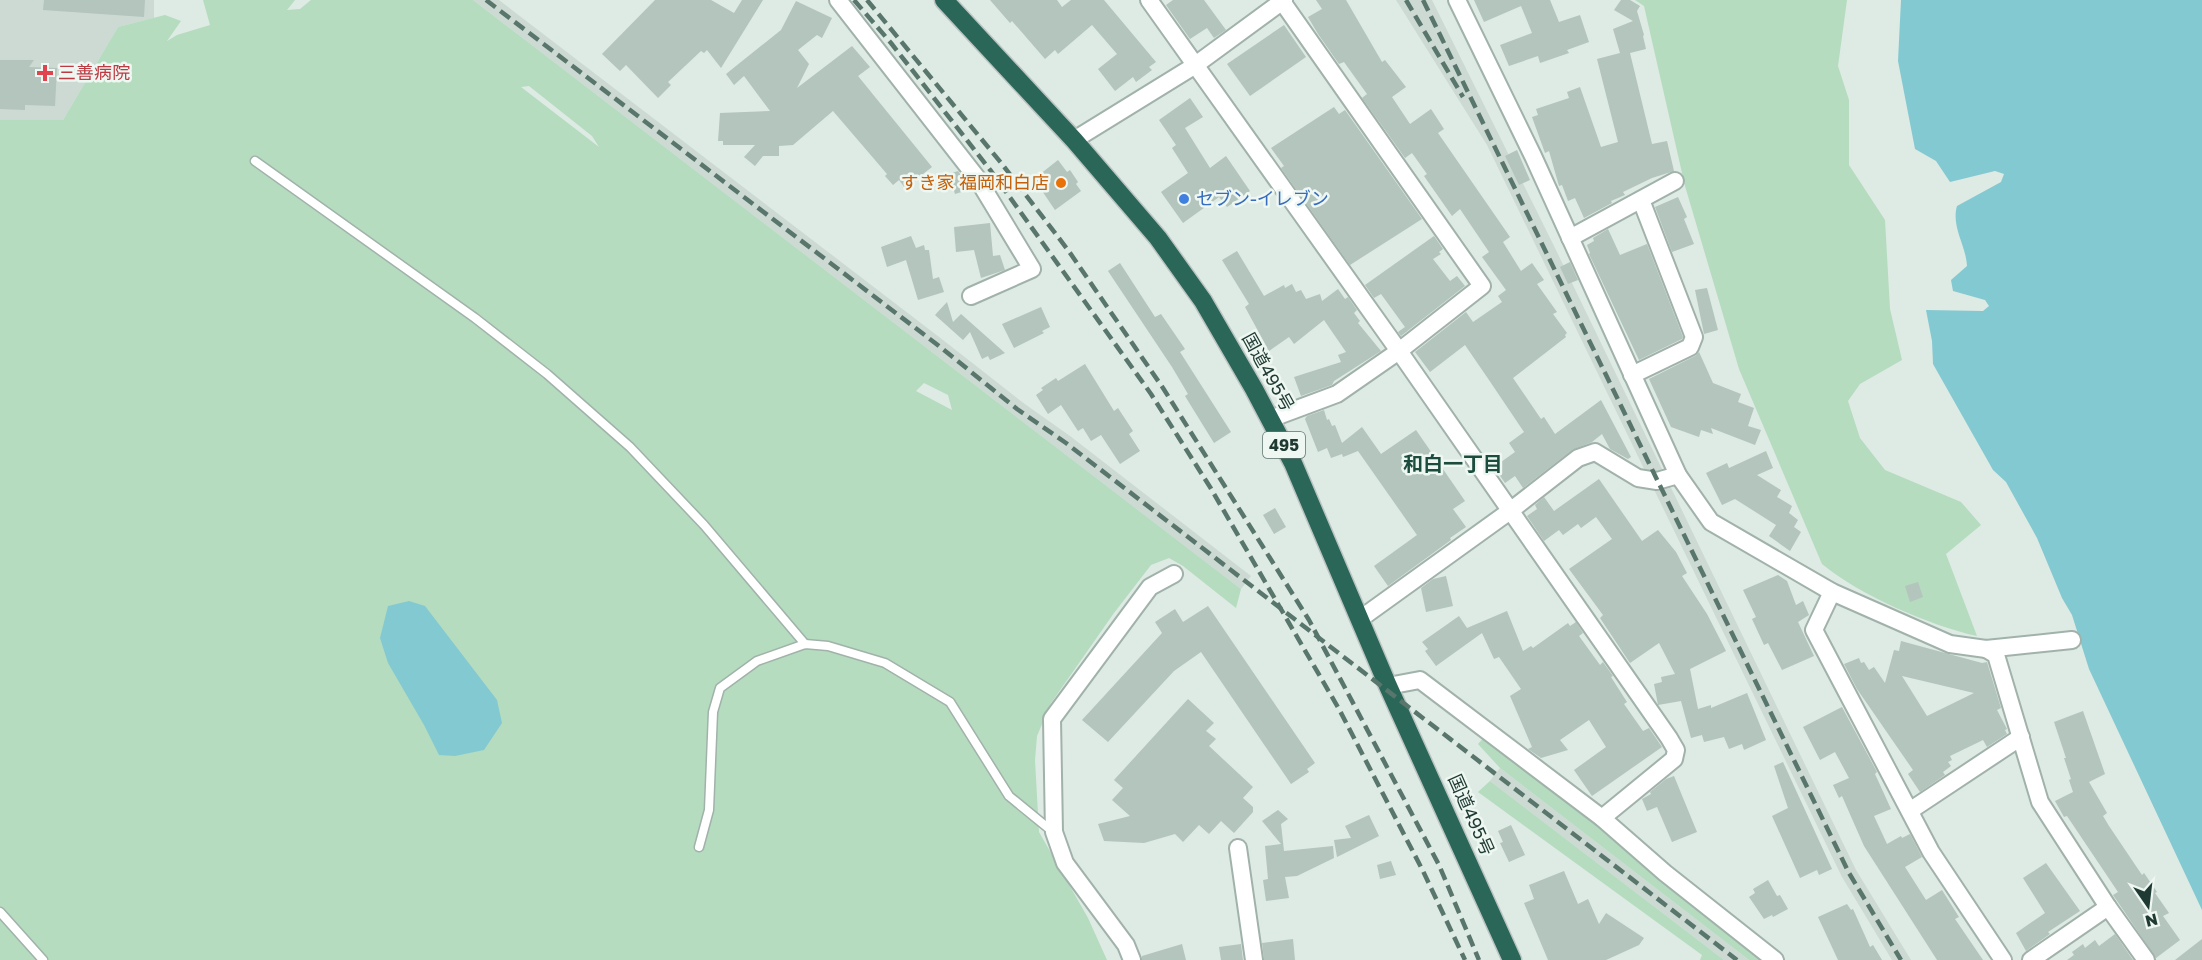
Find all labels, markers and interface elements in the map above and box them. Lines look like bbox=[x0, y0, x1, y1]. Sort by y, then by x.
place label: 三善病院 bbox=[58, 61, 130, 83]
marker: 三善病院 bbox=[36, 64, 54, 82]
place label: すき家 福岡和白店 bbox=[901, 171, 1049, 193]
marker: すき家 福岡和白店 bbox=[1054, 176, 1068, 190]
place label: セブン-イレブン bbox=[1196, 187, 1329, 209]
marker: セブン-イレブン bbox=[1177, 192, 1191, 206]
street label: 国道495号 bbox=[1238, 328, 1299, 415]
road number: 495 bbox=[1263, 432, 1305, 458]
district label: 和白一丁目 bbox=[1403, 451, 1503, 475]
street label: 国道495号 bbox=[1444, 771, 1500, 858]
north arrow bbox=[2118, 876, 2178, 936]
text: N bbox=[2143, 909, 2160, 932]

